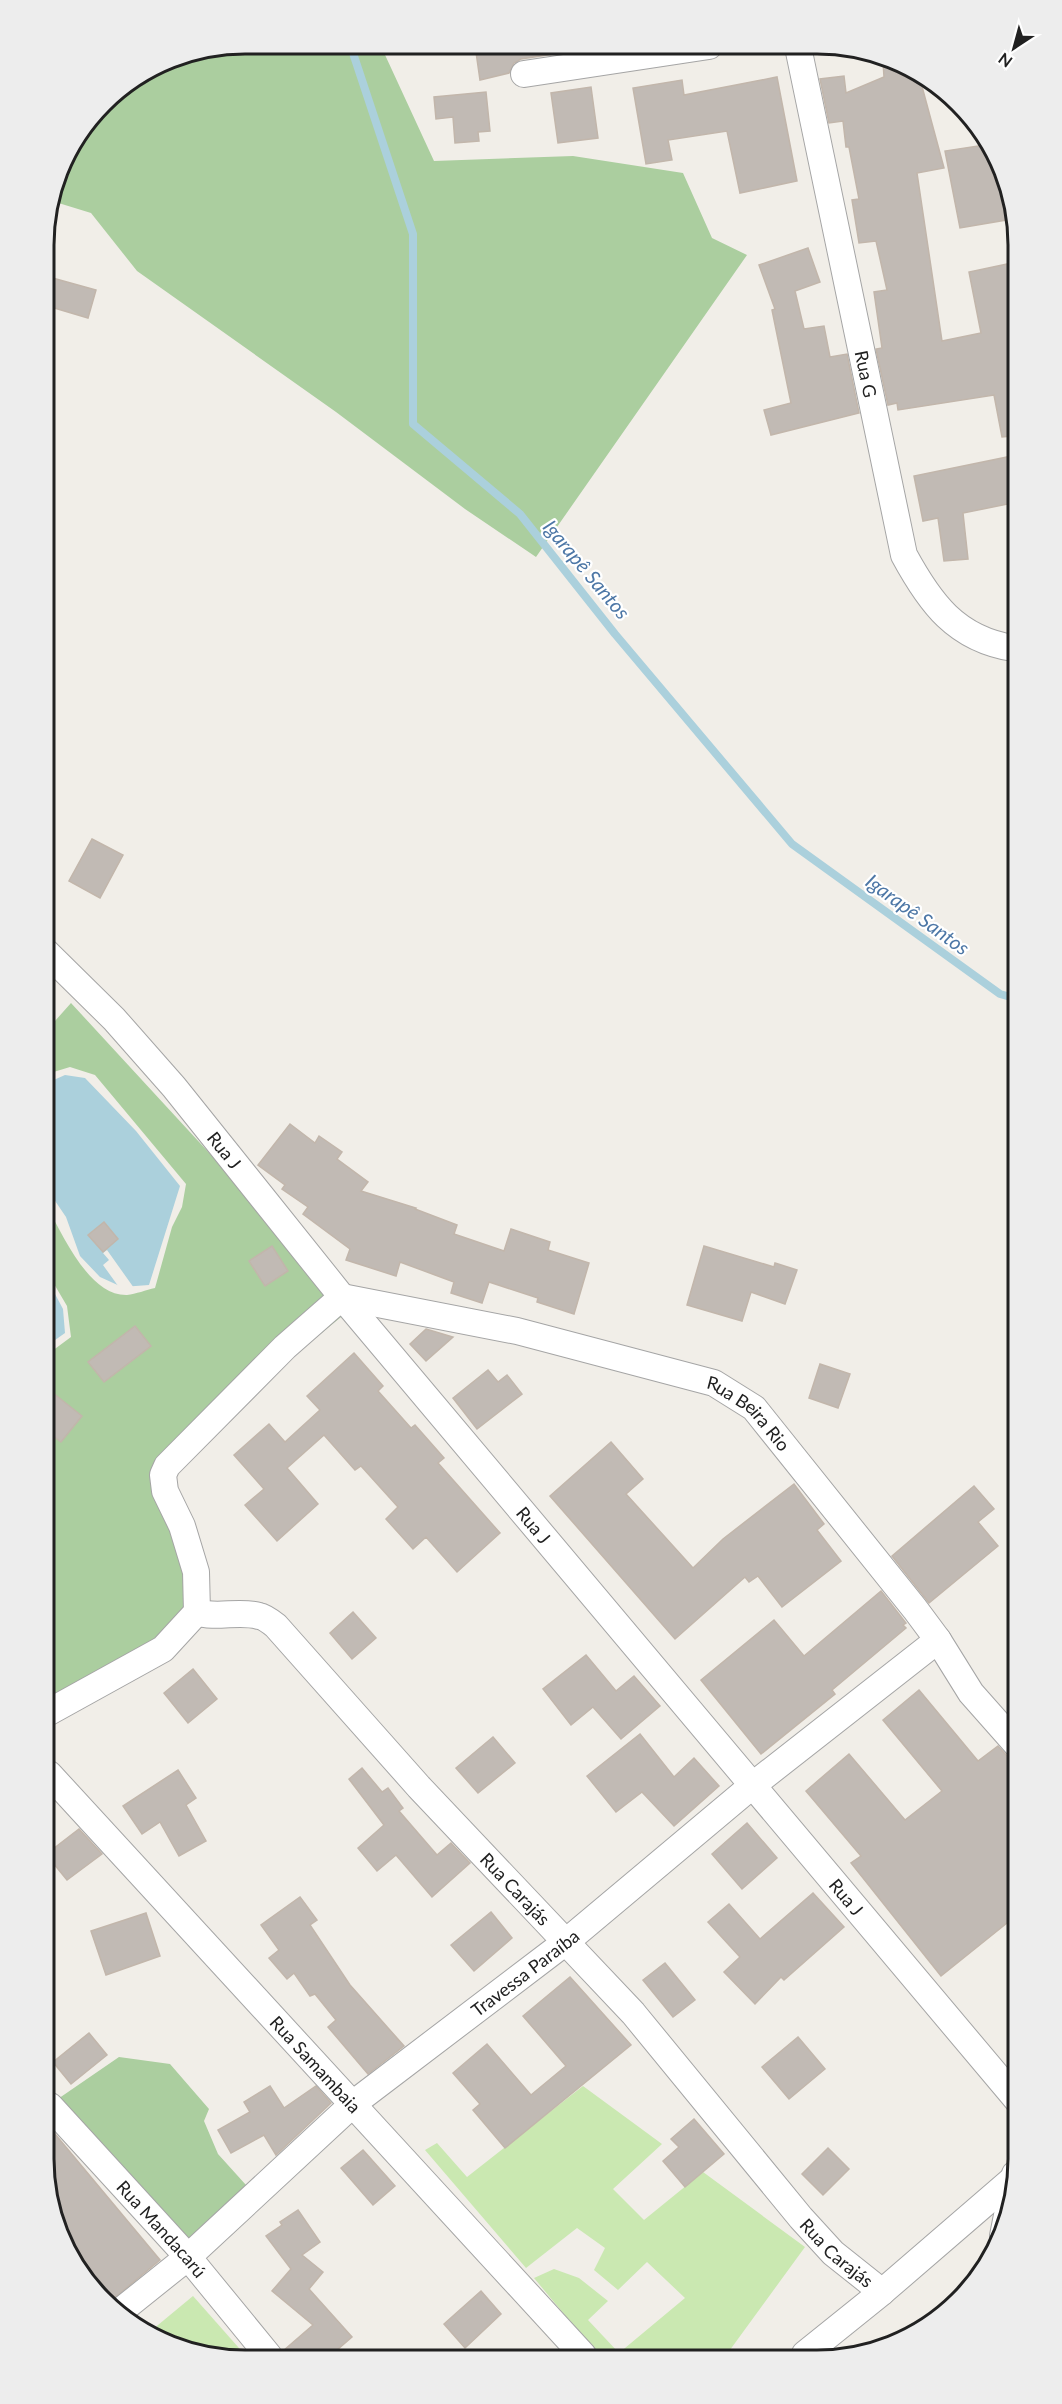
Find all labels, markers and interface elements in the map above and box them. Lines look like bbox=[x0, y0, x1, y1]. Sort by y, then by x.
north arrow bbox=[984, 18, 1044, 78]
text: N bbox=[994, 49, 1015, 72]
street label: Rua G bbox=[851, 348, 882, 400]
water label: Igarapê Santos bbox=[539, 515, 635, 623]
water label: Igarapê Santos bbox=[862, 868, 974, 960]
street label: Rua J bbox=[203, 1127, 246, 1173]
street label: Rua Beira Rio bbox=[705, 1371, 795, 1455]
street label: Rua J bbox=[512, 1502, 556, 1548]
street label: Rua Carajás bbox=[476, 1848, 555, 1930]
street label: Rua J bbox=[825, 1874, 868, 1920]
street label: Travessa Paraíba bbox=[467, 1925, 584, 2021]
street label: Rua Samambaia bbox=[266, 2011, 366, 2117]
street label: Rua Mandacarú bbox=[112, 2176, 211, 2282]
street label: Rua Carajás bbox=[796, 2214, 878, 2292]

